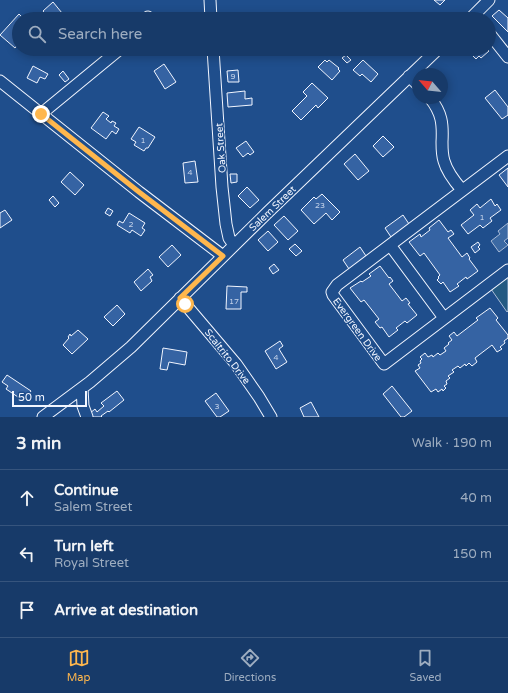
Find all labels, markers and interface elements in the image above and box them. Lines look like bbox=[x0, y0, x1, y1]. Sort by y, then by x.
search box bbox=[12, 12, 496, 56]
icon: search bbox=[26, 23, 48, 45]
text: Search here bbox=[58, 25, 142, 43]
north arrow bbox=[412, 68, 448, 104]
house number: 9 bbox=[230, 72, 236, 81]
route end bbox=[32, 105, 50, 123]
street label: Oak Street bbox=[213, 122, 229, 173]
house number: 1 bbox=[140, 136, 146, 145]
house number: 4 bbox=[187, 168, 193, 177]
street label: Salem Street bbox=[247, 183, 299, 234]
house number: 23 bbox=[315, 201, 325, 210]
house number: 1 bbox=[479, 213, 485, 222]
house number: 2 bbox=[128, 220, 134, 229]
route start bbox=[176, 295, 194, 313]
street label: Evergreen Drive bbox=[330, 296, 384, 364]
house number: 17 bbox=[229, 297, 239, 306]
street label: Scaltrito Drive bbox=[202, 327, 253, 387]
house number: 4 bbox=[273, 353, 279, 362]
scale bar bbox=[12, 389, 87, 408]
text: 50 m bbox=[18, 391, 45, 404]
house number: 3 bbox=[214, 402, 220, 411]
text: 3 min bbox=[16, 433, 61, 454]
text: Walk · 190 m bbox=[412, 435, 492, 451]
text: Continue bbox=[54, 481, 118, 499]
icon: ahead bbox=[16, 487, 38, 509]
text: 40 m bbox=[460, 490, 492, 506]
text: Salem Street bbox=[54, 499, 132, 515]
text: Turn left bbox=[54, 537, 114, 555]
icon: left bbox=[16, 543, 38, 565]
text: 150 m bbox=[452, 546, 492, 562]
text: Royal Street bbox=[54, 555, 129, 571]
icon: arrive bbox=[16, 599, 38, 621]
text: Arrive at destination bbox=[54, 601, 198, 619]
tab: Map bbox=[67, 647, 90, 684]
tab: Directions bbox=[224, 647, 276, 684]
tab: Saved bbox=[410, 647, 441, 684]

